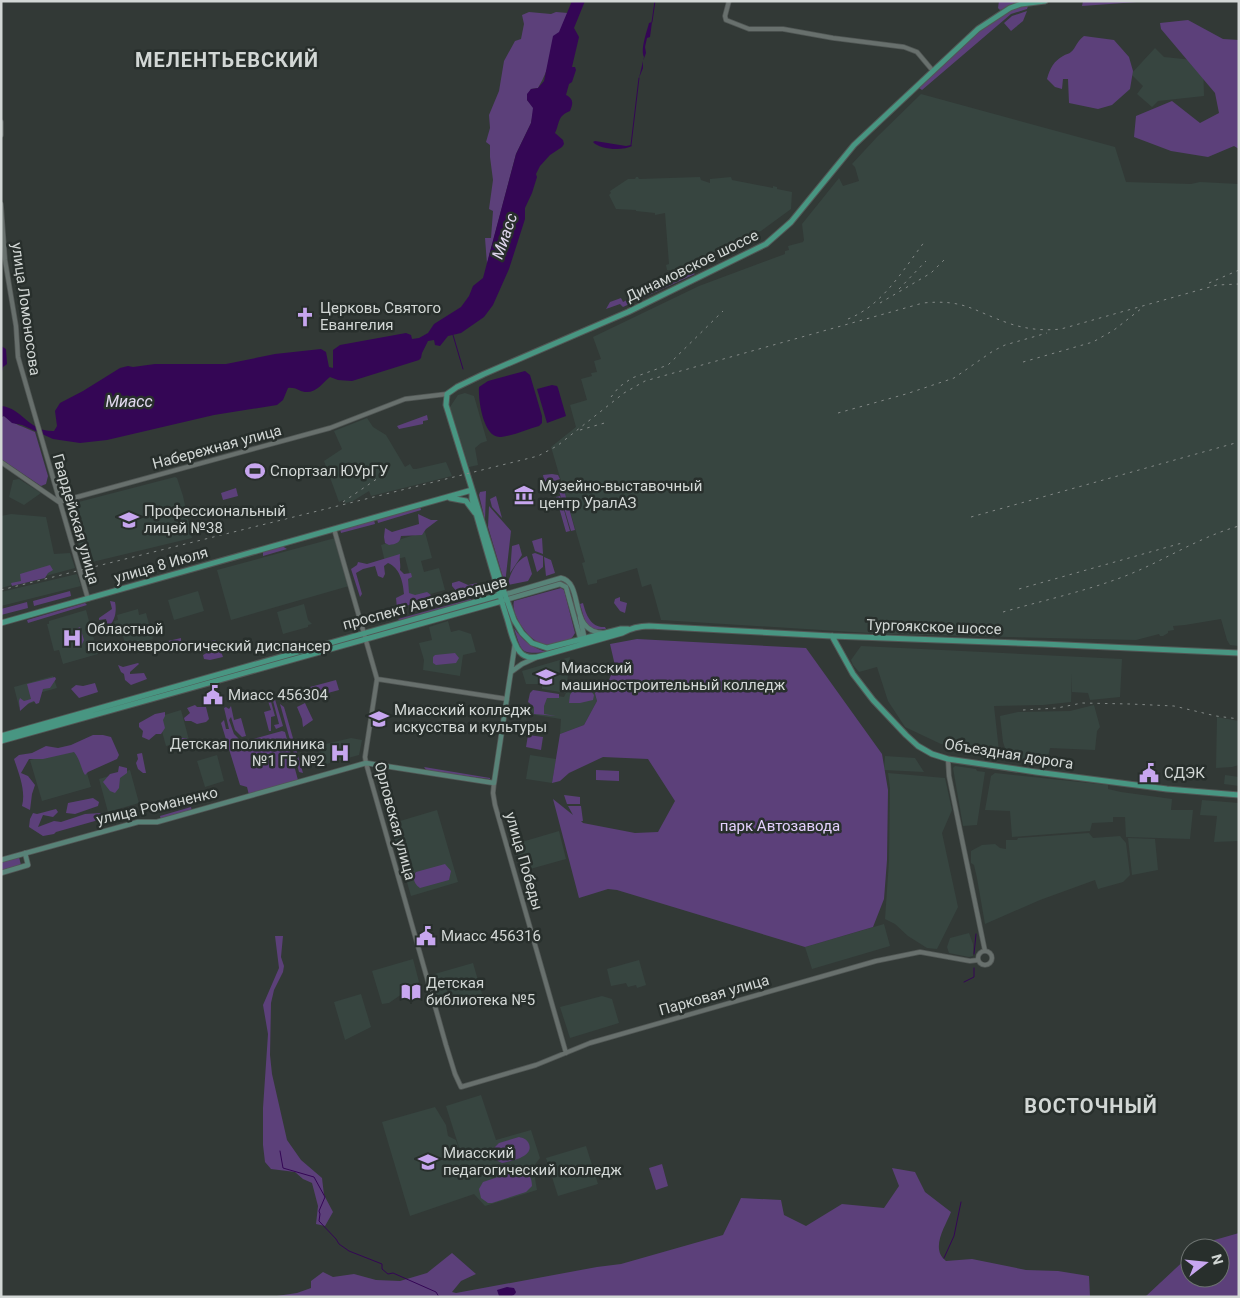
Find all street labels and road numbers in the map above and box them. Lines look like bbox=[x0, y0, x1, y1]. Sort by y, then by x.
street label: Динамовское шоссе bbox=[623, 226, 761, 306]
street label: улица Ломоносова bbox=[8, 241, 44, 377]
street label: Набережная улица bbox=[150, 421, 284, 473]
street label: Гвардейская улица bbox=[49, 452, 103, 586]
street label: улица 8 Июля bbox=[112, 543, 210, 587]
street label: проспект Автозаводцев bbox=[341, 572, 509, 634]
street label: Тургоякское шоссе bbox=[866, 616, 1002, 638]
street label: Объездная дорога bbox=[943, 735, 1075, 773]
street label: Орловская улица bbox=[371, 760, 419, 882]
street label: улица Романенко bbox=[95, 783, 219, 829]
street label: улица Победы bbox=[501, 810, 547, 912]
street label: Парковая улица bbox=[657, 971, 771, 1019]

